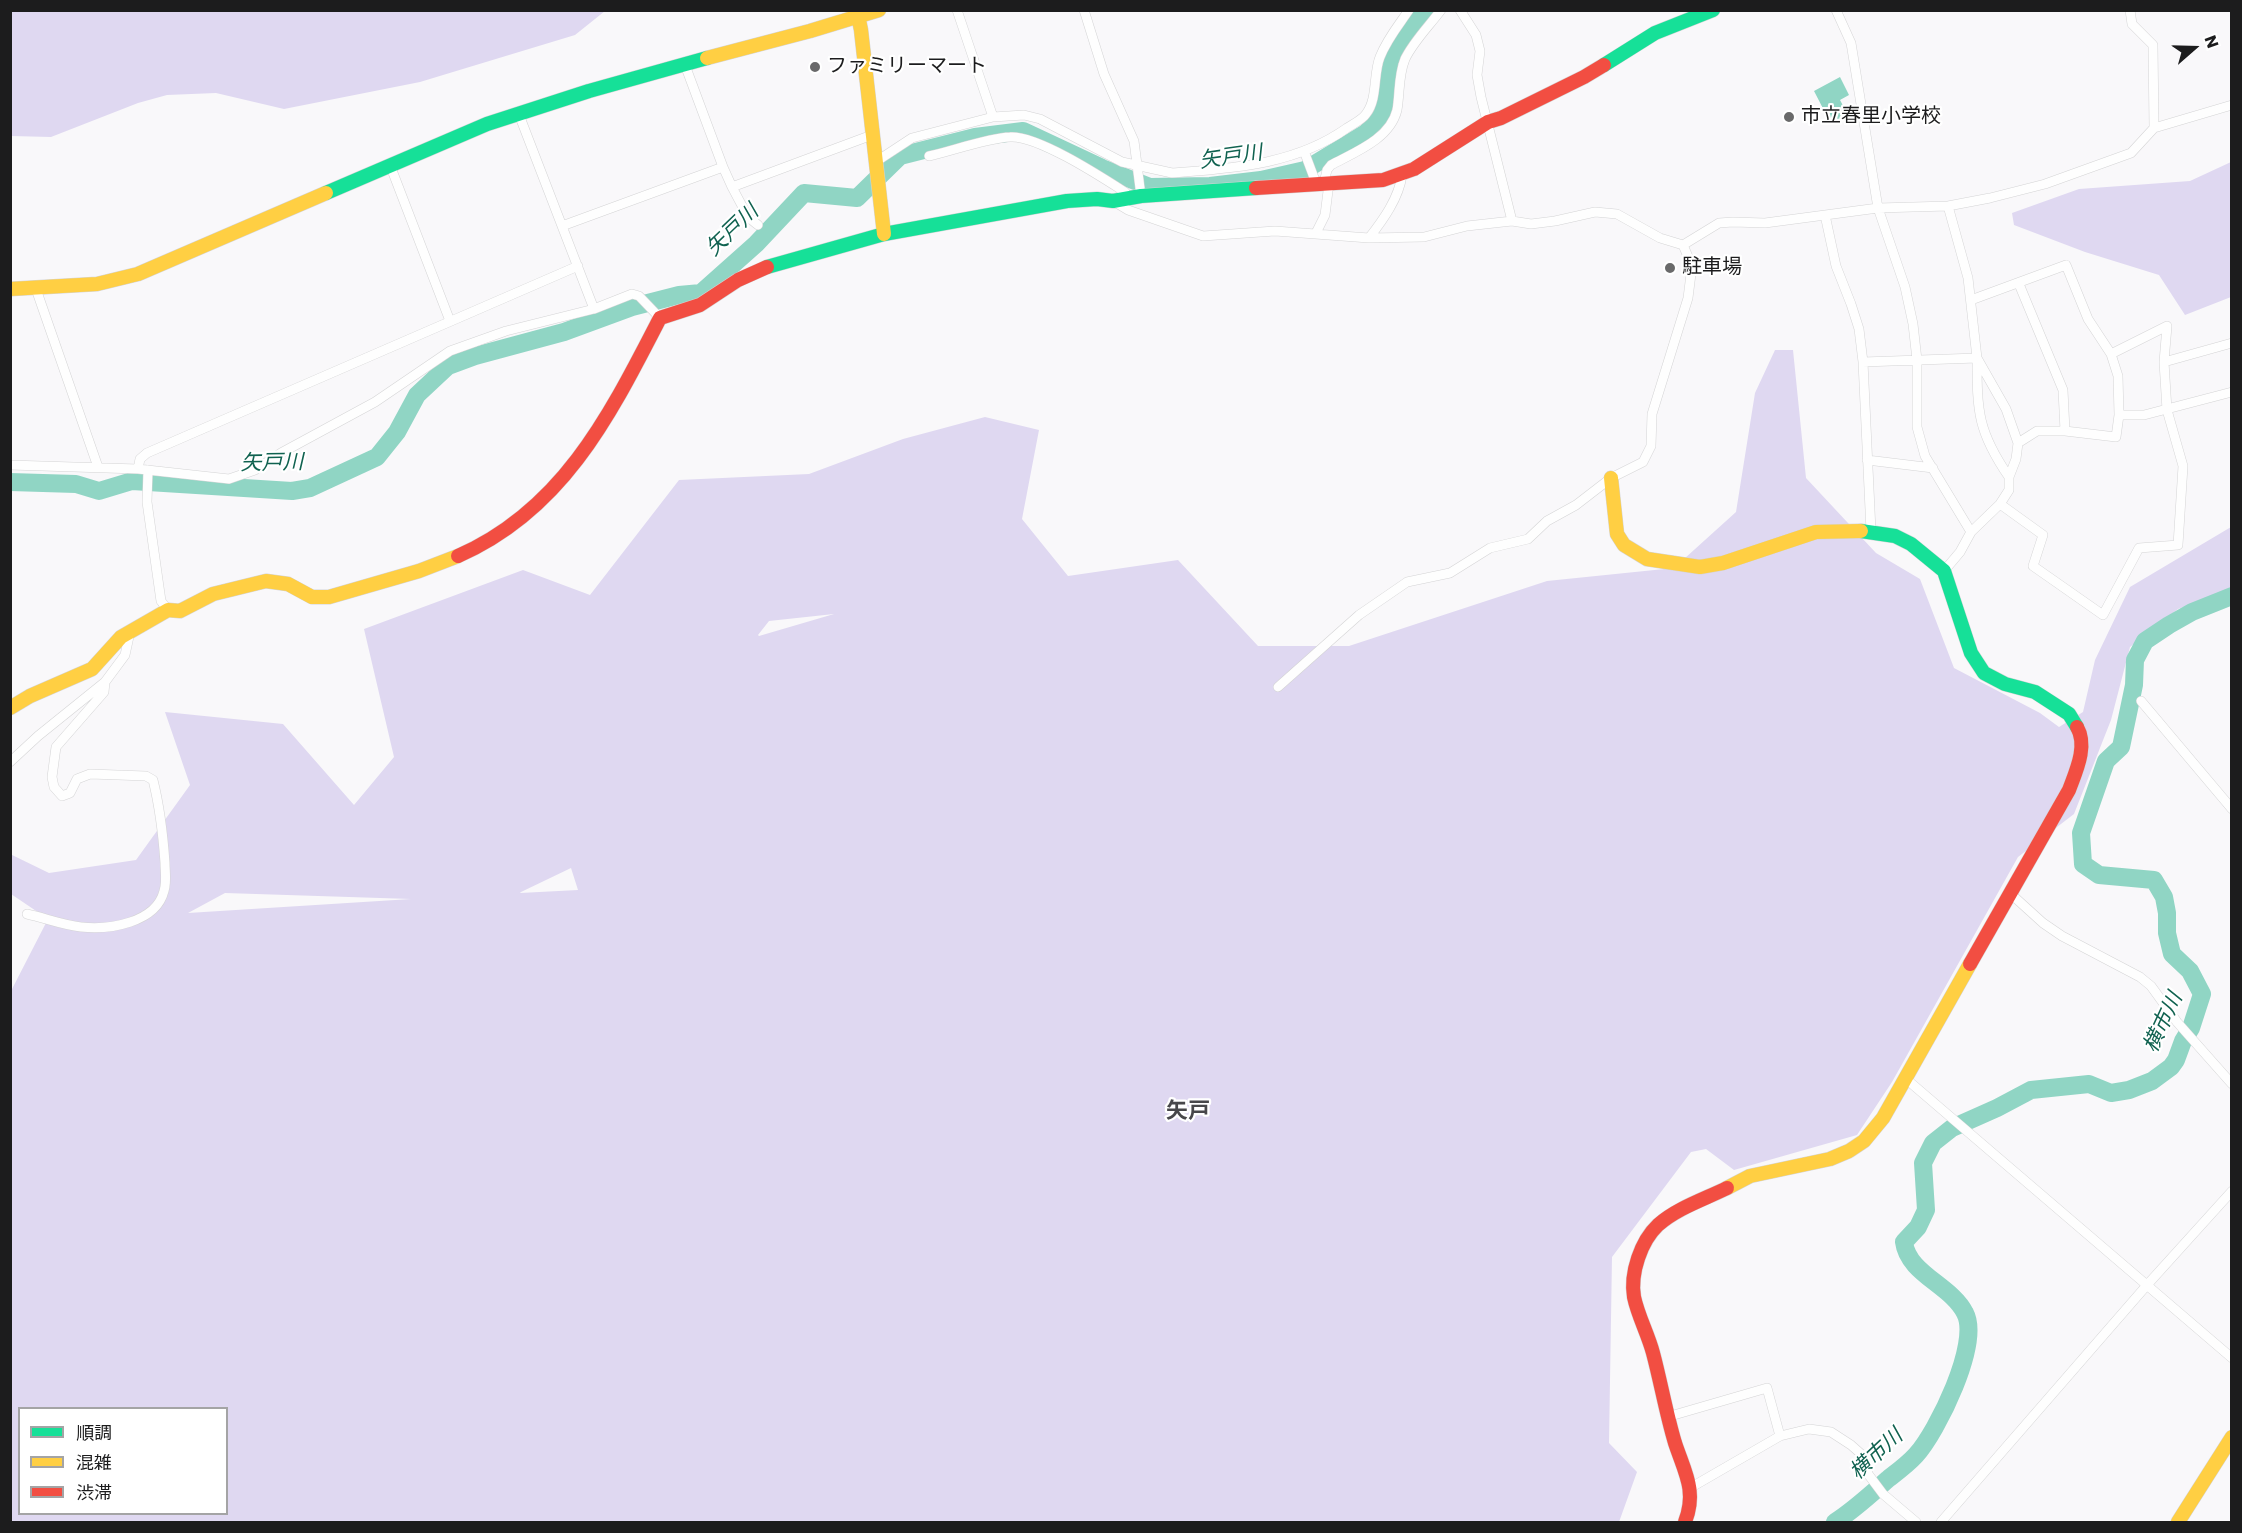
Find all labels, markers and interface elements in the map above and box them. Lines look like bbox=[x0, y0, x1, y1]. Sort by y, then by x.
north arrow bbox=[2164, 18, 2224, 78]
text: N bbox=[2199, 32, 2224, 51]
place label: ファミリーマート bbox=[827, 55, 987, 79]
marker: ファミリーマート bbox=[808, 60, 822, 74]
place label: 市立春里小学校 bbox=[1801, 105, 1941, 129]
marker: 市立春里小学校 bbox=[1782, 110, 1796, 124]
water label: 矢戸川 bbox=[1198, 141, 1264, 175]
water label: 矢戸川 bbox=[702, 200, 764, 262]
place label: 駐車場 bbox=[1682, 256, 1742, 280]
marker: 駐車場 bbox=[1663, 261, 1677, 275]
water label: 矢戸川 bbox=[240, 451, 304, 477]
water label: 横市川 bbox=[2139, 989, 2189, 1057]
district label: 矢戸 bbox=[1166, 1099, 1210, 1125]
legend bbox=[18, 1407, 228, 1515]
text: 順調 bbox=[76, 1420, 112, 1445]
water label: 横市川 bbox=[1845, 1424, 1909, 1486]
text: 混雑 bbox=[76, 1450, 112, 1475]
text: 渋滞 bbox=[76, 1480, 112, 1505]

